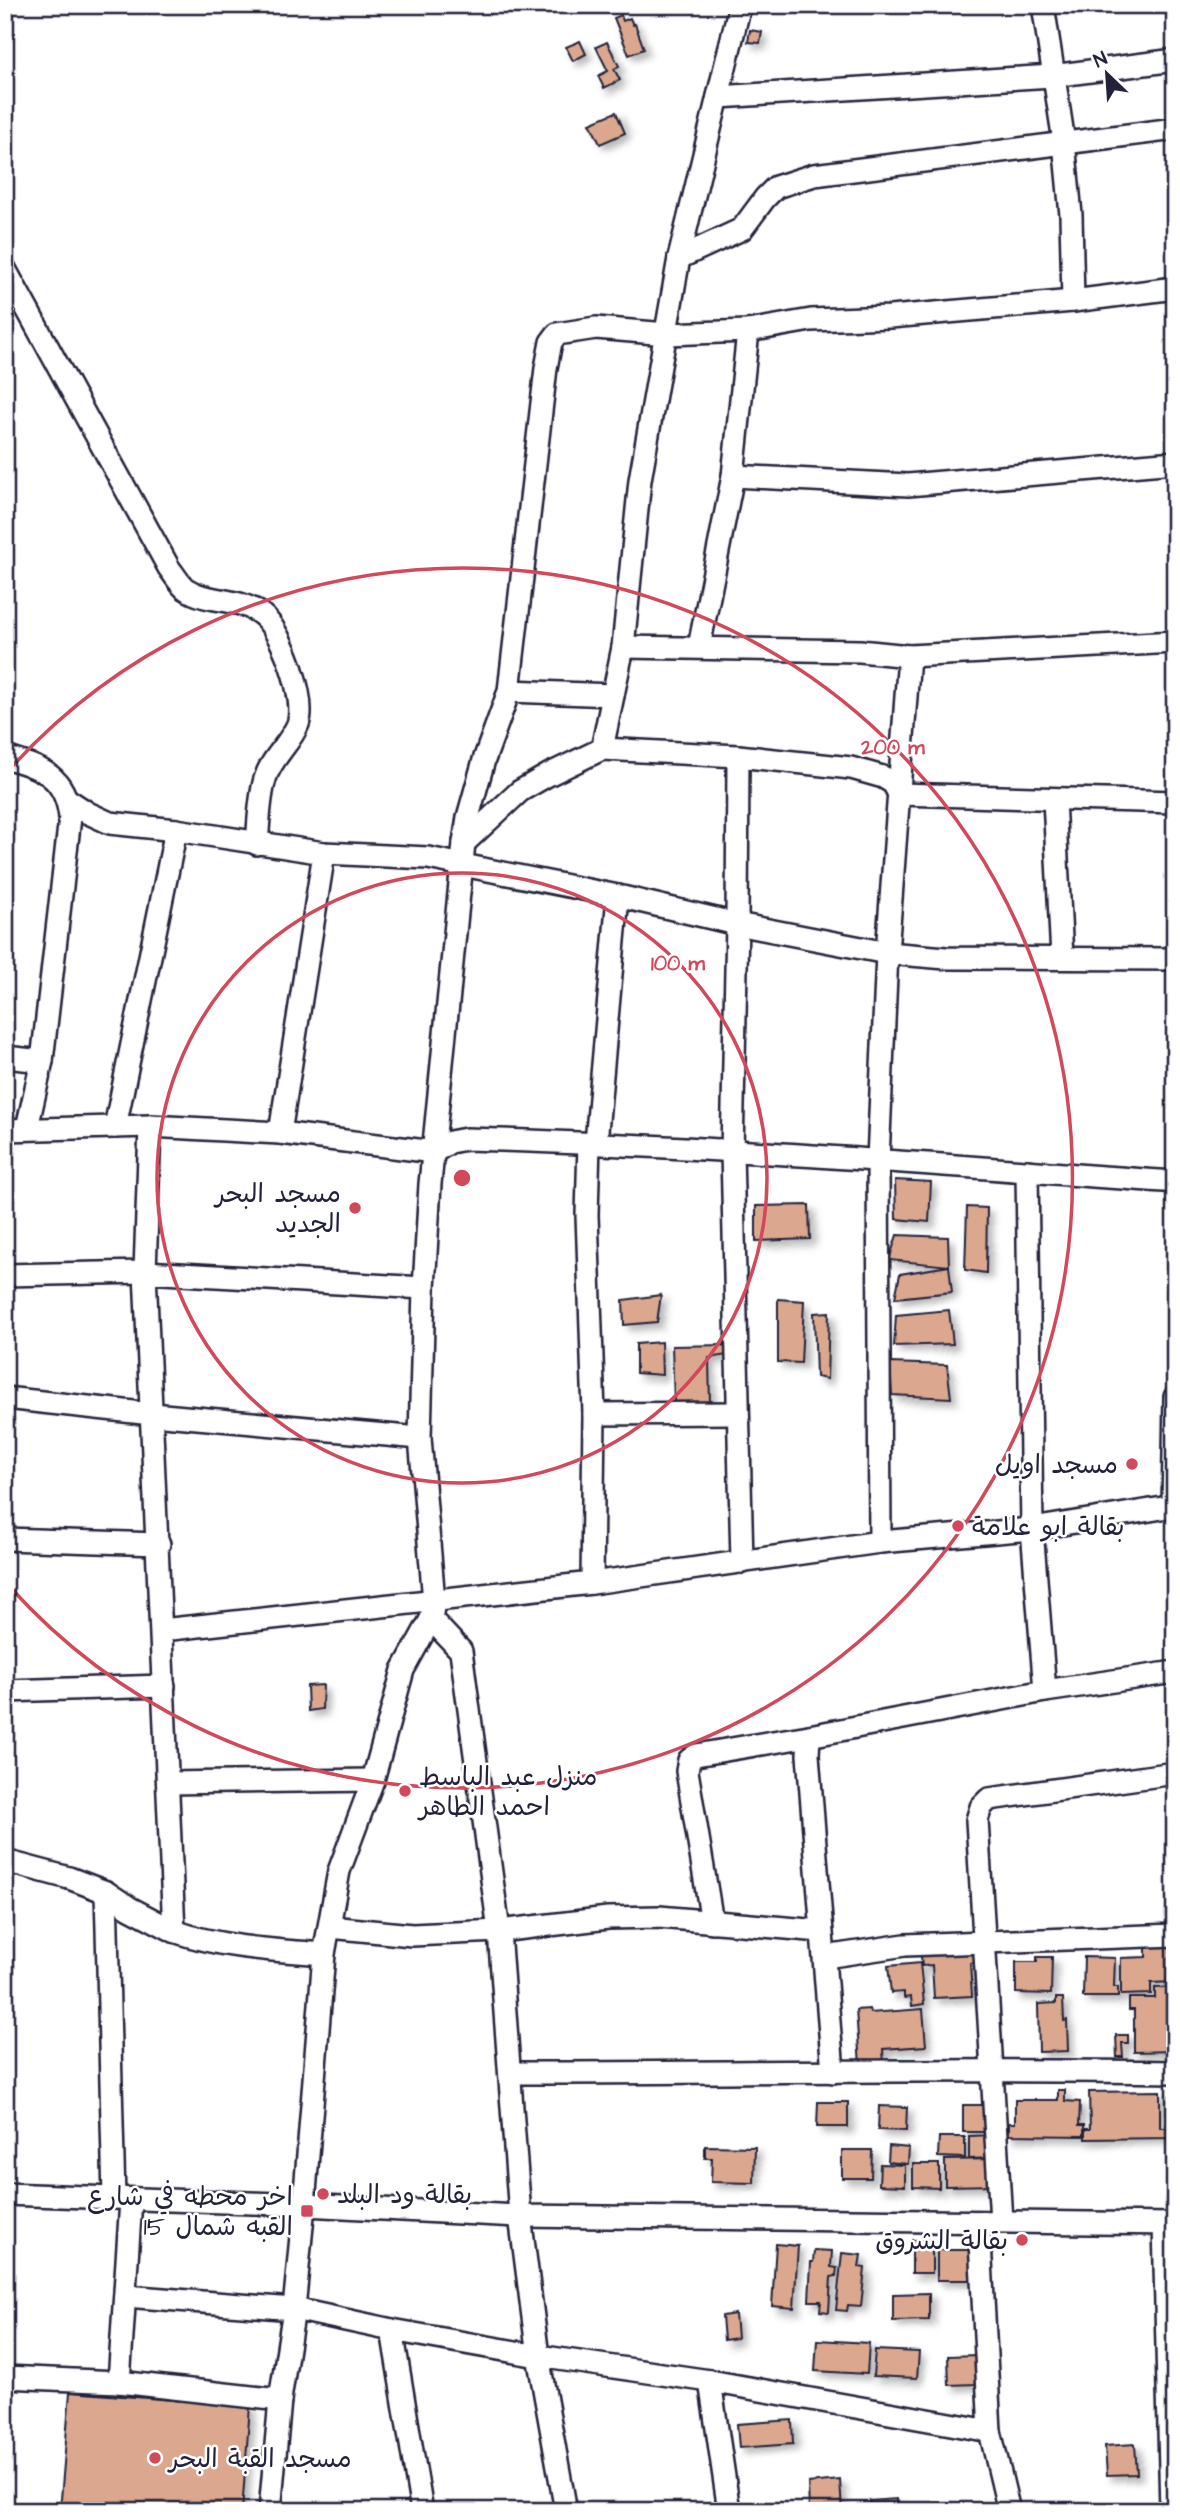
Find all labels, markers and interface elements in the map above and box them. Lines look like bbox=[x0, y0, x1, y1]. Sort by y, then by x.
north arrow bbox=[1072, 38, 1142, 108]
text: N bbox=[1089, 45, 1112, 75]
text: 200 m bbox=[860, 733, 925, 762]
text: 100 m bbox=[651, 949, 706, 978]
centre of rings bbox=[450, 1166, 474, 1190]
place label: مسجد البحر الجديد bbox=[213, 1176, 341, 1242]
marker: مسجد البحر الجديد bbox=[347, 1200, 363, 1216]
place label: مسجد اويل bbox=[995, 1447, 1118, 1483]
marker: مسجد اويل bbox=[1124, 1456, 1140, 1472]
place label: بقالة ابو علامة bbox=[972, 1509, 1125, 1545]
marker: بقالة ابو علامة bbox=[950, 1518, 966, 1534]
place label: منزل عبد الباسط احمد الطاهر bbox=[417, 1759, 597, 1825]
marker: منزل عبد الباسط احمد الطاهر bbox=[397, 1783, 413, 1799]
place label: بقالة ود البلد bbox=[337, 2177, 472, 2213]
place label: اخر محطه في شارع 15 القبه شمال bbox=[87, 2179, 293, 2245]
marker: بقالة ود البلد bbox=[315, 2186, 331, 2202]
marker: اخر محطه في شارع 15 القبه شمال bbox=[299, 2203, 315, 2219]
place label: بقالة الشروق bbox=[875, 2223, 1008, 2259]
marker: بقالة الشروق bbox=[1014, 2232, 1030, 2248]
place label: مسجد القبة البحر bbox=[167, 2441, 352, 2477]
marker: مسجد القبة البحر bbox=[147, 2450, 163, 2466]

